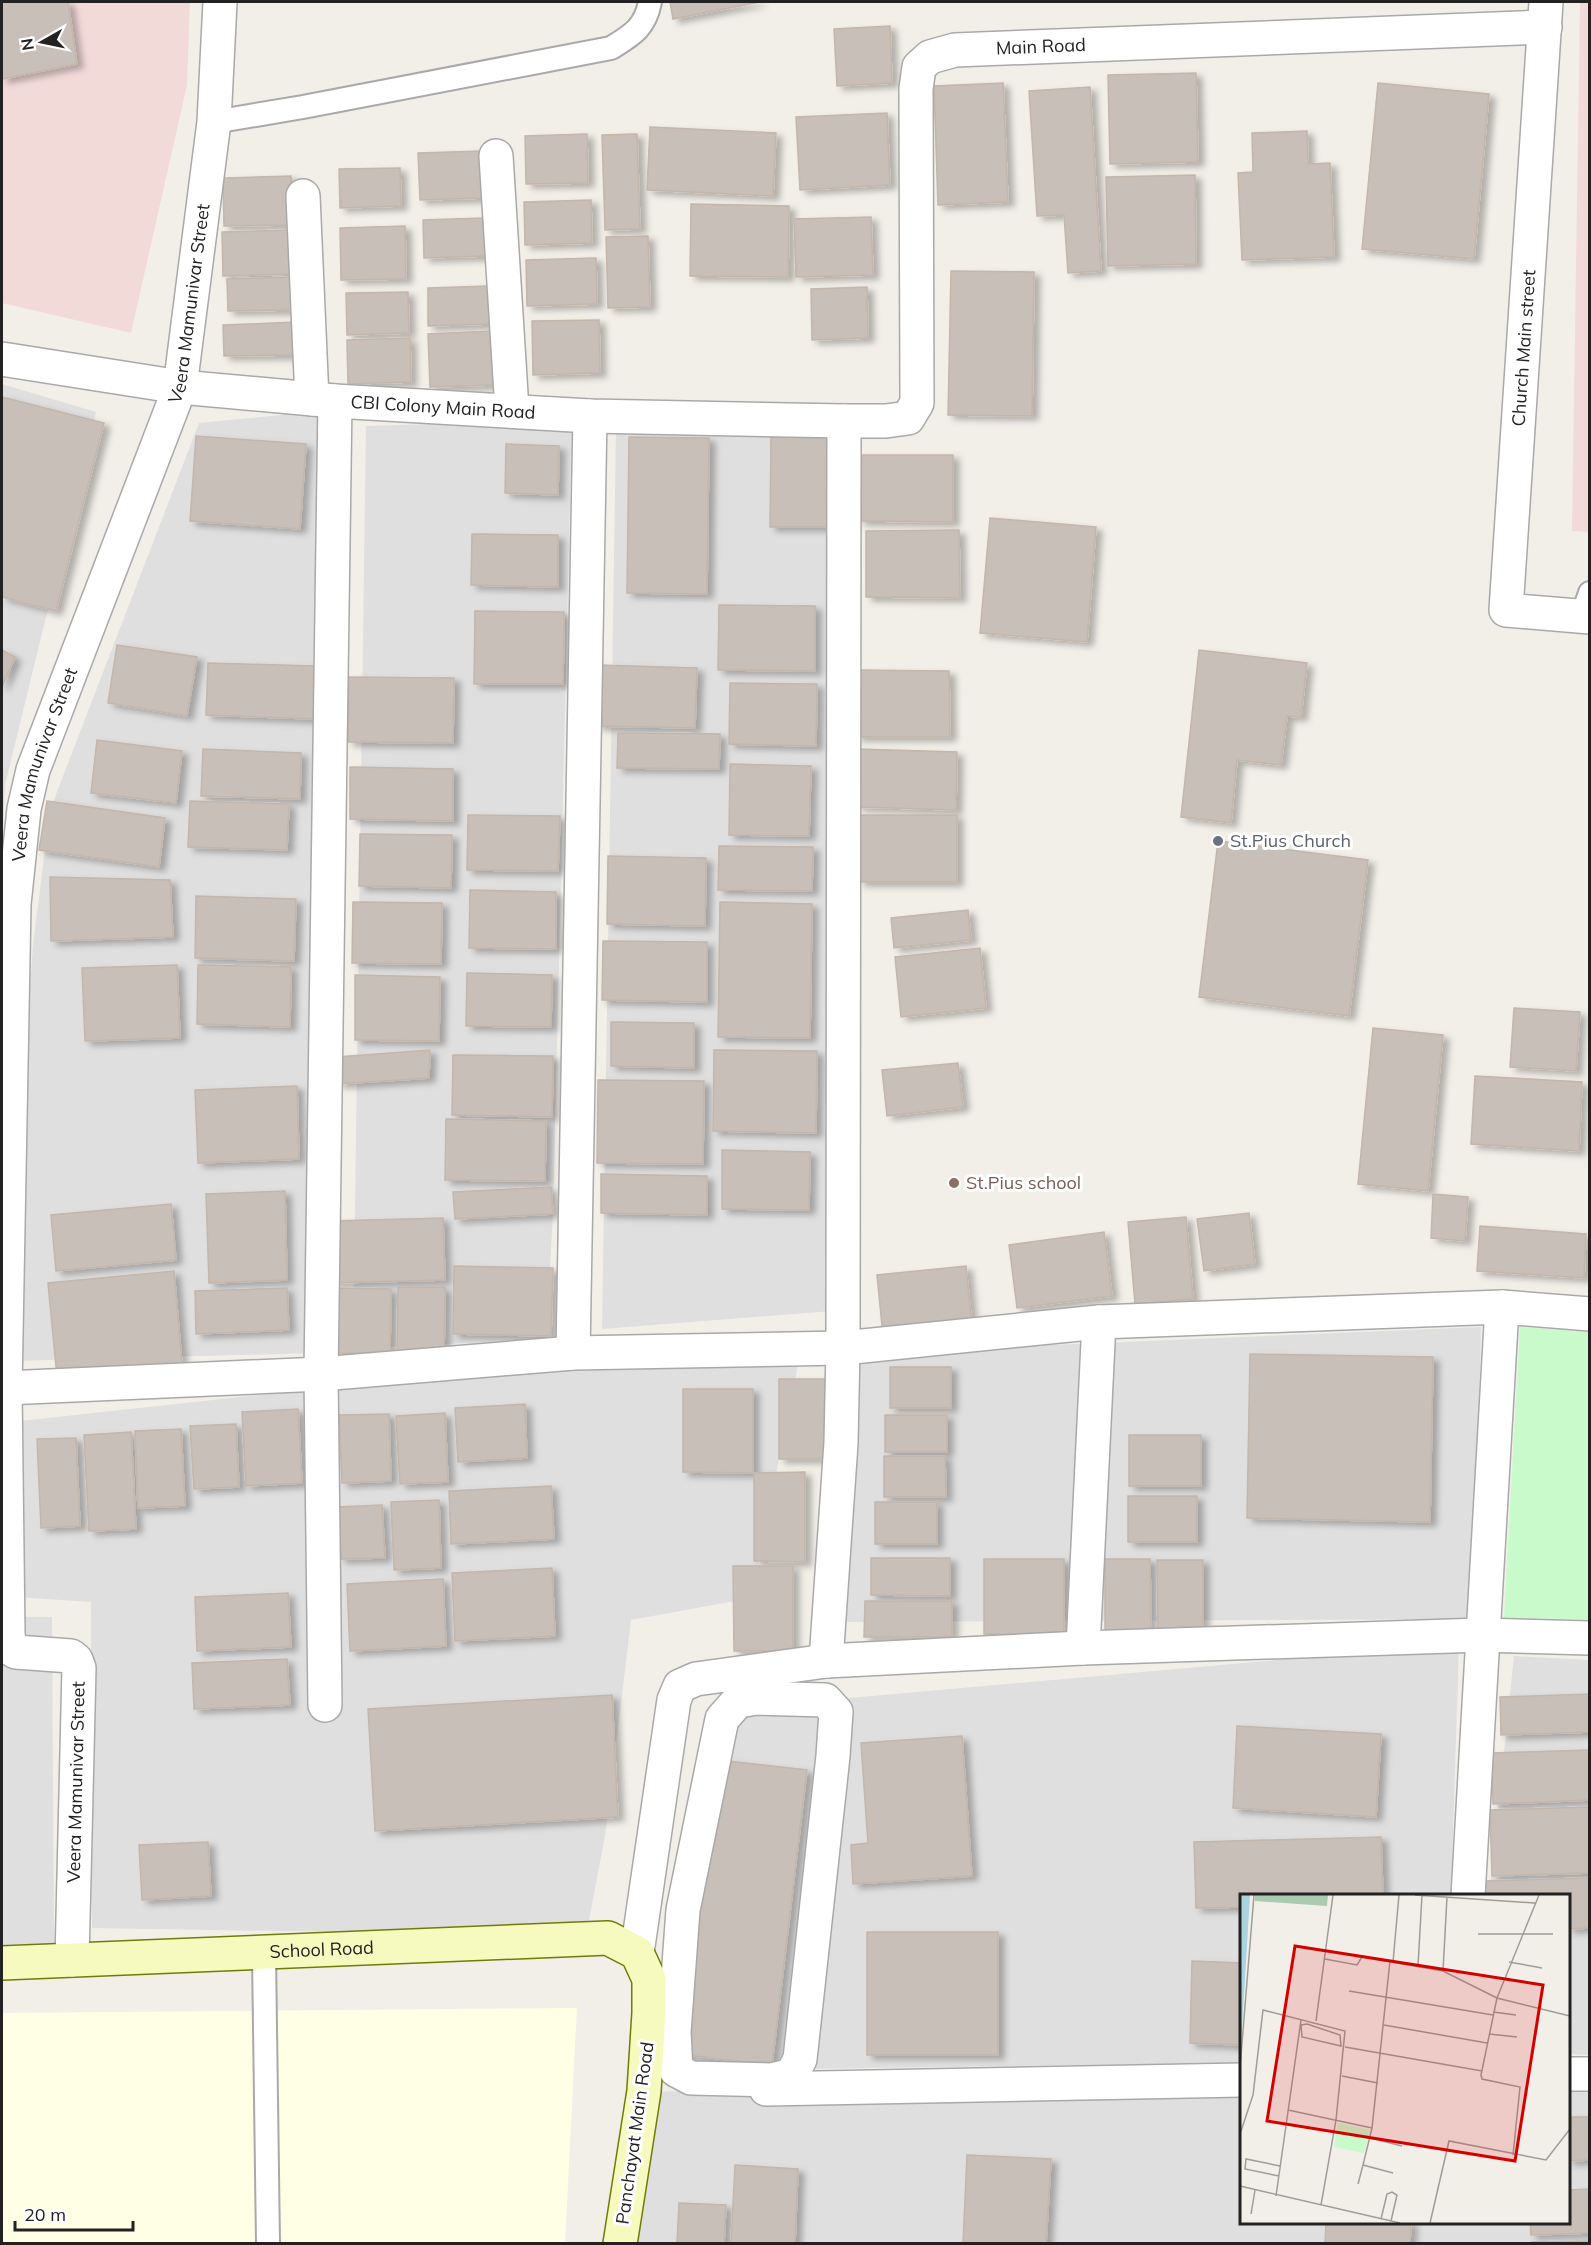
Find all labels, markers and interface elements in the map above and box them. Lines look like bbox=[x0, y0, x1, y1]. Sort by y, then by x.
north arrow bbox=[12, 12, 72, 72]
street label: Main Road bbox=[995, 33, 1086, 59]
text: N bbox=[16, 37, 38, 52]
street label: Veera Mamunivar Street bbox=[163, 202, 214, 407]
street label: Church Main street bbox=[1507, 269, 1540, 427]
street label: CBI Colony Main Road bbox=[350, 390, 536, 424]
street label: Veera Mamunivar Street bbox=[7, 664, 82, 863]
place label: St.Pius Church bbox=[1230, 829, 1351, 852]
marker: St.Pius Church bbox=[1211, 834, 1225, 848]
place label: St.Pius school bbox=[966, 1171, 1081, 1194]
marker: St.Pius school bbox=[947, 1176, 961, 1190]
street label: Veera Mamunivar Street bbox=[62, 1681, 90, 1883]
inset map bbox=[1240, 1894, 1570, 2224]
street label: School Road bbox=[269, 1936, 374, 1963]
street label: Panchayat Main Road bbox=[610, 2040, 659, 2226]
scale bar bbox=[15, 2194, 134, 2232]
text: 20 m bbox=[24, 2203, 66, 2226]

